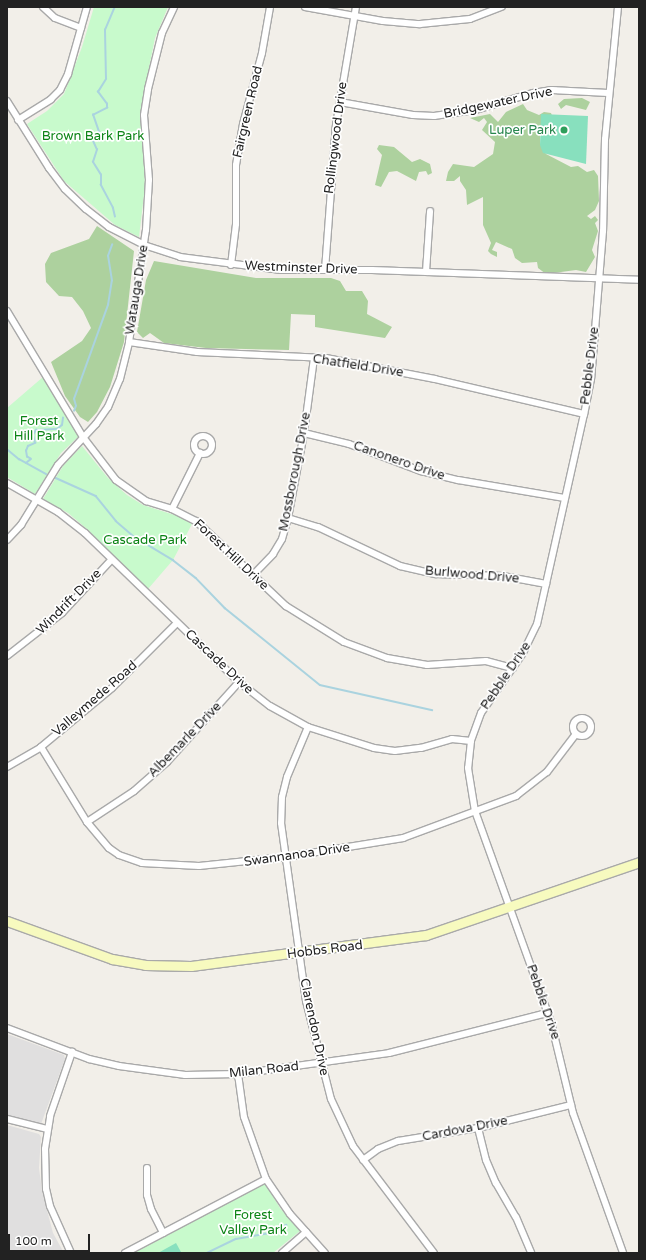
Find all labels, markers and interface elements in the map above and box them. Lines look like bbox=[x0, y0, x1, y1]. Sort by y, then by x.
street label: Fairgreen Road bbox=[230, 64, 266, 160]
street label: Rollingwood Drive bbox=[321, 81, 351, 195]
street label: Bridgewater Drive bbox=[442, 84, 554, 122]
place label: Luper Park bbox=[489, 122, 556, 138]
marker: Luper Park bbox=[559, 125, 569, 135]
park label: Brown Bark Park bbox=[42, 128, 144, 144]
street label: Watauga Drive bbox=[122, 244, 152, 336]
street label: Westminster Drive bbox=[244, 258, 358, 278]
street label: Pebble Drive bbox=[577, 326, 603, 406]
street label: Chatfield Drive bbox=[312, 351, 404, 381]
street label: Mossborough Drive bbox=[276, 411, 314, 533]
park label: Forest Hill Park bbox=[14, 414, 64, 445]
street label: Canonero Drive bbox=[351, 438, 447, 484]
street label: Forest Hill Drive bbox=[190, 516, 272, 594]
park label: Cascade Park bbox=[103, 532, 187, 548]
street label: Burlwood Drive bbox=[424, 563, 520, 587]
street label: Windrift Drive bbox=[33, 566, 105, 638]
street label: Cascade Drive bbox=[182, 626, 256, 698]
street label: Pebble Drive bbox=[478, 639, 534, 713]
street label: Valleymede Road bbox=[49, 658, 141, 740]
street label: Albemarle Drive bbox=[145, 699, 225, 781]
street label: Swannanoa Drive bbox=[243, 840, 351, 870]
street label: Hobbs Road bbox=[286, 938, 364, 962]
street label: Pebble Drive bbox=[523, 962, 563, 1042]
street label: Clarendon Drive bbox=[296, 977, 332, 1077]
street label: Milan Road bbox=[228, 1059, 300, 1081]
street label: Cardova Drive bbox=[421, 1113, 509, 1145]
park label: Forest Valley Park bbox=[219, 1208, 287, 1239]
scale bar bbox=[10, 1226, 92, 1252]
text: 100 m bbox=[15, 1234, 52, 1248]

